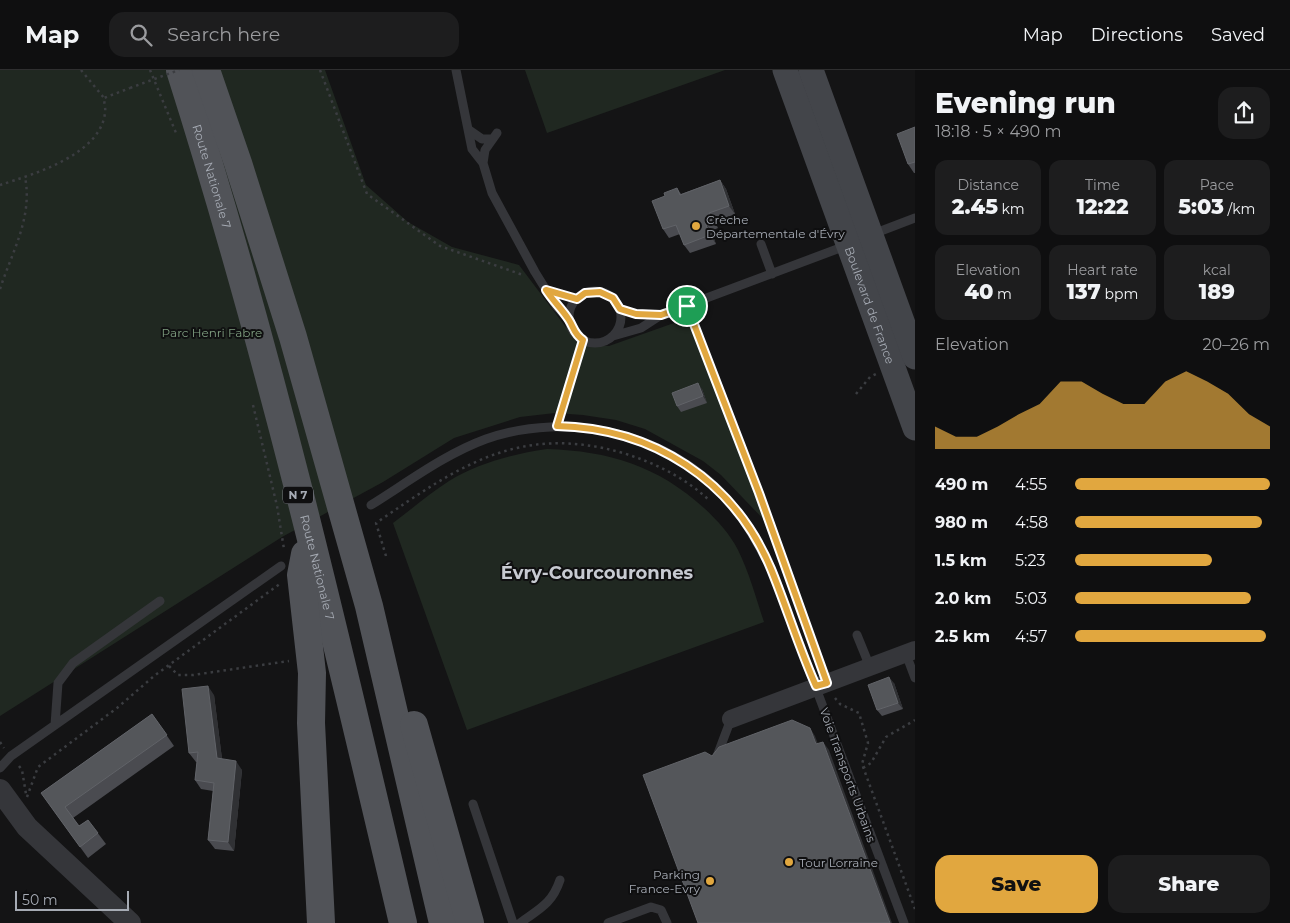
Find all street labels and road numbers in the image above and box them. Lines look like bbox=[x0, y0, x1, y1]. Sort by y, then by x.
street label: Route Nationale 7 bbox=[190, 122, 235, 230]
street label: Boulevard de France bbox=[842, 244, 899, 366]
road number: N 7 bbox=[283, 486, 313, 504]
street label: Route Nationale 7 bbox=[298, 513, 338, 621]
street label: Voie Transports Urbains bbox=[817, 706, 879, 844]

